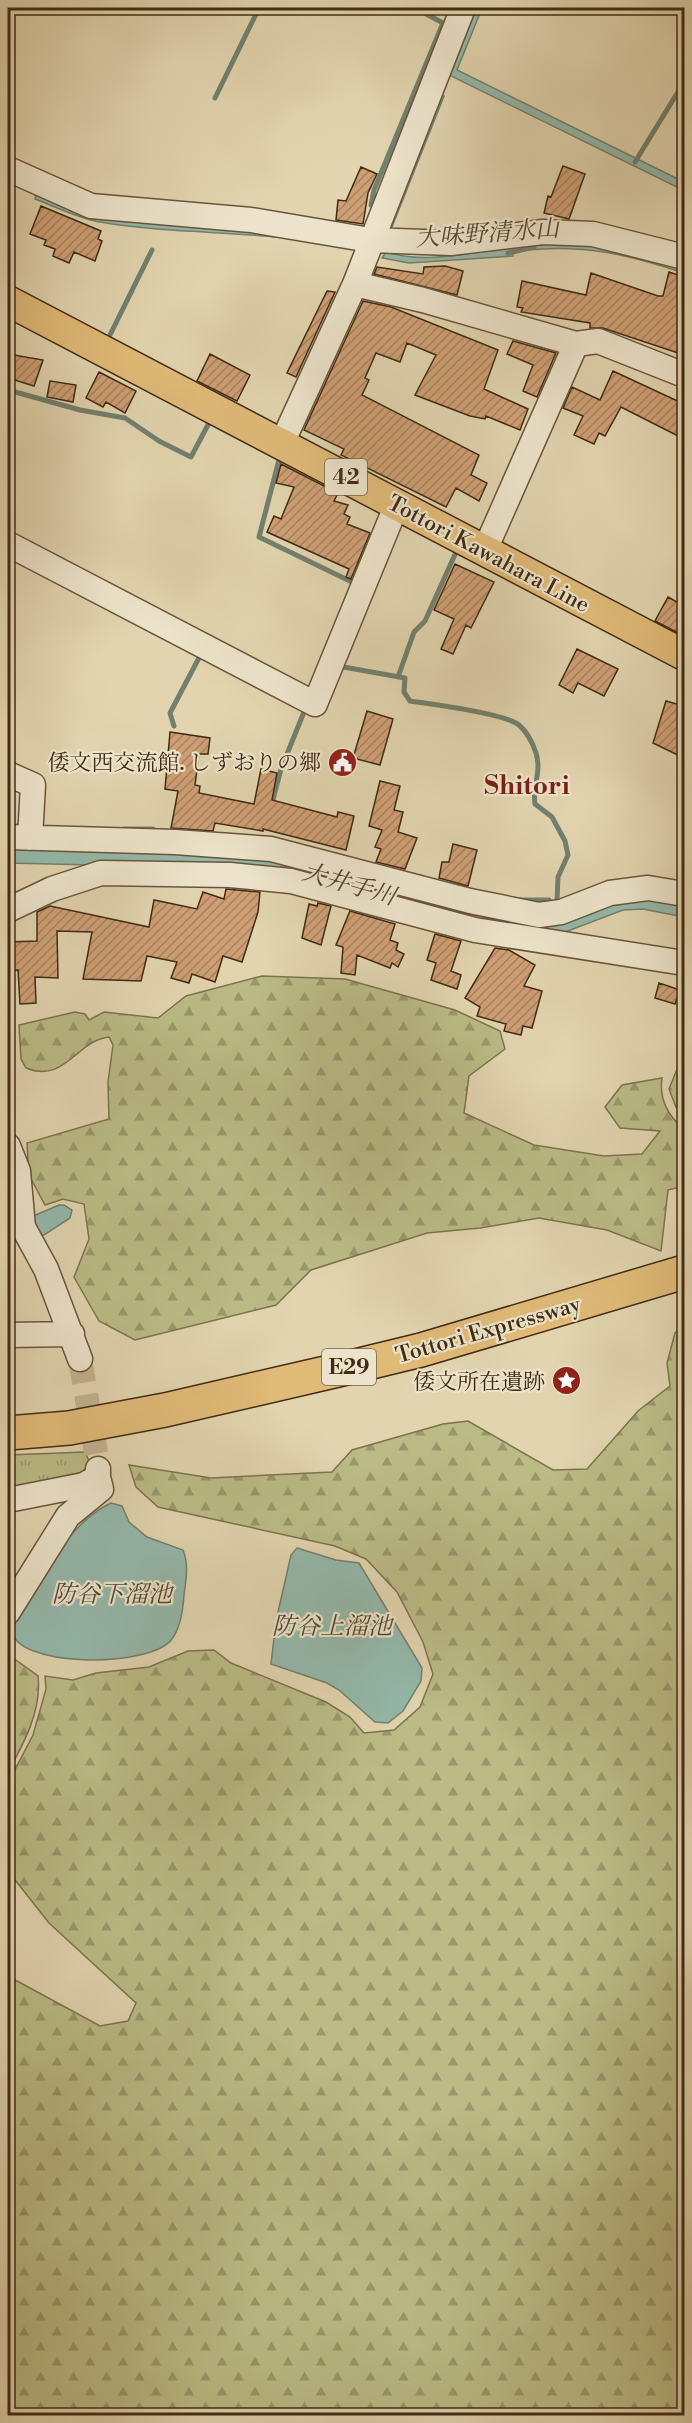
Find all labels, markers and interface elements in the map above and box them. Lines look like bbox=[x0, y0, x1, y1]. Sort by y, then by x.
water label: 大味野清水山 bbox=[414, 214, 562, 254]
road number: 42 bbox=[325, 459, 367, 495]
street label: Tottori Kawahara Line bbox=[383, 490, 594, 619]
public building icon: 倭文西交流館. しずおりの郷 bbox=[326, 746, 358, 778]
place label: 倭文西交流館. しずおりの郷 bbox=[47, 750, 321, 777]
district label: Shitori bbox=[484, 770, 570, 802]
water label: 大井手川 bbox=[298, 857, 402, 913]
street label: Tottori Expressway bbox=[393, 1291, 584, 1370]
road number: E29 bbox=[322, 1349, 376, 1385]
place icon: 倭文所在遺跡 bbox=[550, 1365, 582, 1397]
place label: 倭文所在遺跡 bbox=[413, 1369, 545, 1396]
water label: 防谷下溜池 bbox=[52, 1580, 175, 1610]
water label: 防谷上溜池 bbox=[272, 1612, 395, 1642]

